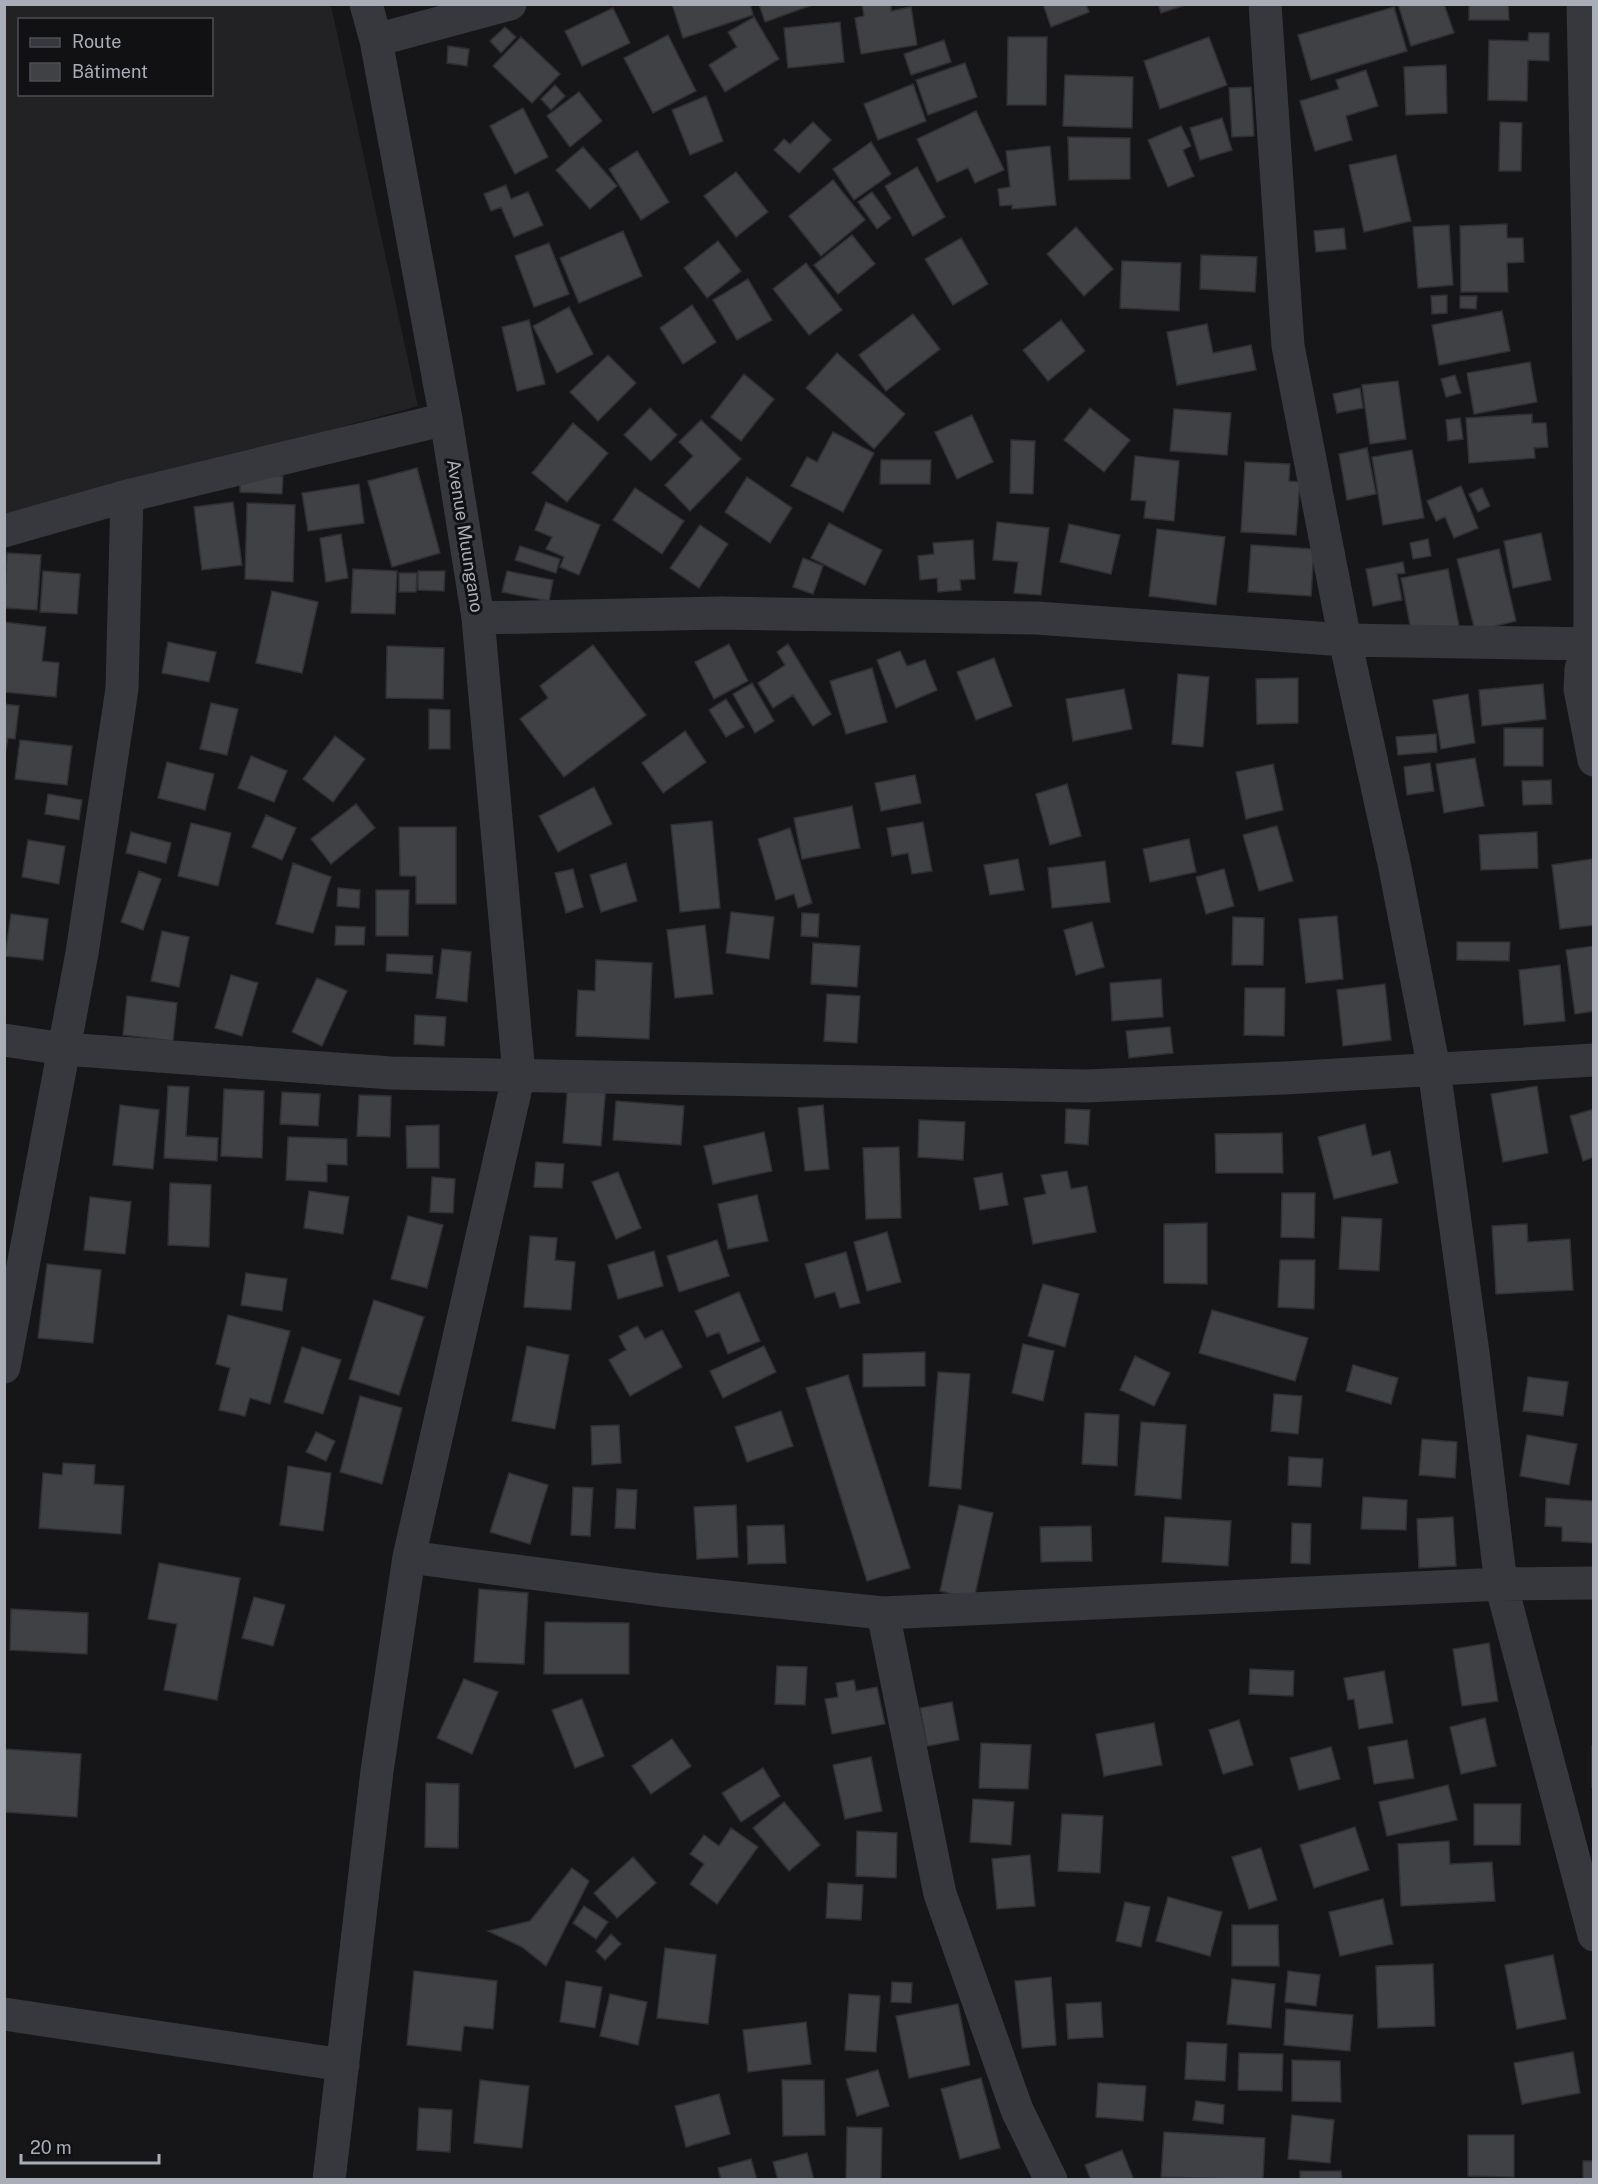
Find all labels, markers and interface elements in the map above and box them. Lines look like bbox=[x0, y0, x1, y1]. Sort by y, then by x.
legend bbox=[18, 18, 213, 96]
text: Route bbox=[72, 31, 121, 52]
text: Bâtiment bbox=[72, 61, 148, 82]
street label: Avenue Muungano bbox=[443, 458, 488, 614]
scale bar bbox=[21, 2127, 159, 2165]
text: 20 m bbox=[30, 2137, 72, 2158]

